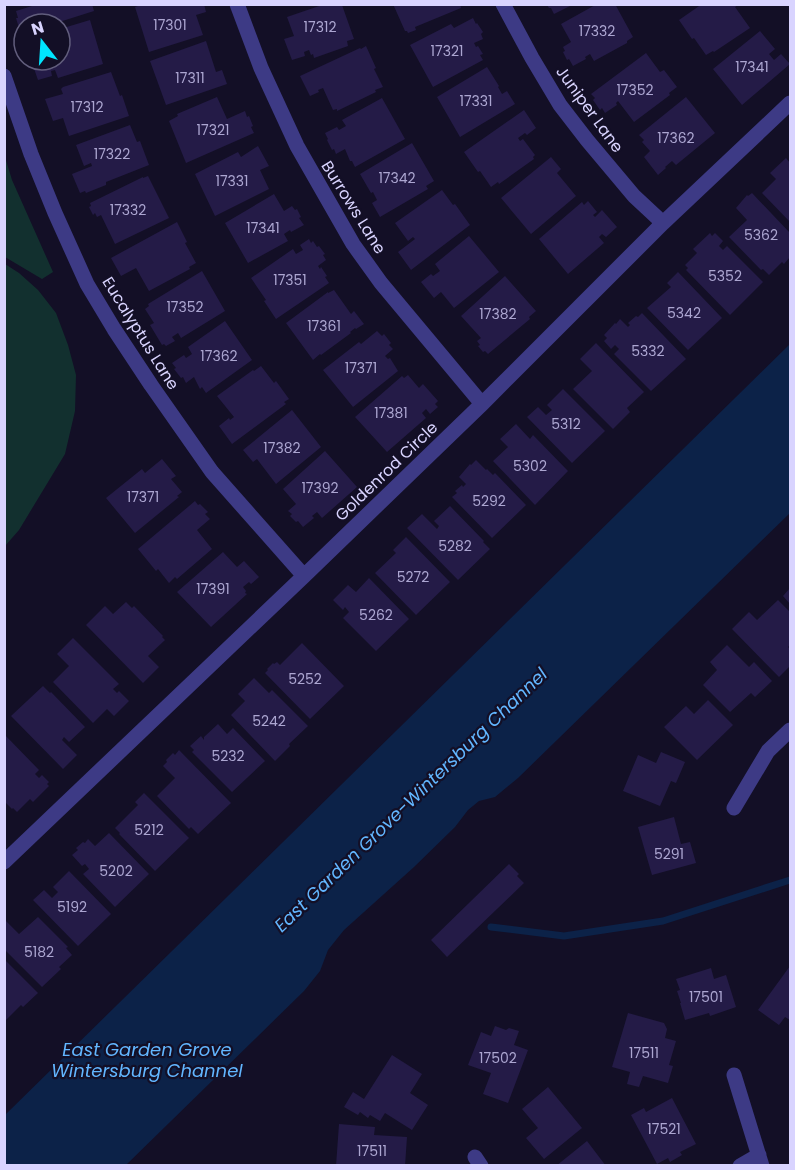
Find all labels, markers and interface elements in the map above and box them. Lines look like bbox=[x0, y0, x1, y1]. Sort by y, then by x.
north arrow bbox=[12, 12, 72, 72]
text: N bbox=[29, 15, 47, 41]
house number: 17301 bbox=[153, 15, 187, 35]
house number: 17312 bbox=[304, 17, 336, 37]
house number: 17332 bbox=[579, 21, 615, 41]
house number: 17321 bbox=[431, 41, 463, 61]
house number: 17341 bbox=[735, 57, 769, 77]
street label: Juniper Lane bbox=[550, 61, 629, 157]
house number: 17311 bbox=[175, 68, 205, 88]
house number: 17352 bbox=[616, 80, 654, 100]
house number: 17331 bbox=[459, 91, 493, 111]
house number: 17312 bbox=[71, 97, 103, 117]
house number: 17321 bbox=[197, 120, 229, 140]
house number: 17362 bbox=[657, 128, 695, 148]
house number: 17322 bbox=[94, 144, 130, 164]
street label: Burrows Lane bbox=[316, 156, 391, 258]
house number: 17342 bbox=[378, 168, 416, 188]
house number: 17331 bbox=[215, 171, 249, 191]
house number: 17332 bbox=[110, 200, 146, 220]
house number: 17341 bbox=[246, 218, 280, 238]
house number: 5362 bbox=[744, 225, 778, 245]
house number: 5352 bbox=[708, 266, 742, 286]
house number: 17351 bbox=[273, 270, 307, 290]
street label: Eucalyptus Lane bbox=[97, 272, 185, 394]
house number: 17352 bbox=[166, 297, 204, 317]
house number: 5342 bbox=[667, 303, 701, 323]
house number: 17382 bbox=[479, 304, 517, 324]
house number: 17361 bbox=[307, 316, 341, 336]
house number: 5332 bbox=[631, 341, 665, 361]
house number: 17362 bbox=[200, 346, 238, 366]
house number: 17371 bbox=[345, 358, 377, 378]
house number: 17381 bbox=[374, 403, 408, 423]
house number: 5312 bbox=[551, 414, 581, 434]
street label: Goldenrod Circle bbox=[330, 416, 443, 526]
house number: 17382 bbox=[263, 438, 301, 458]
house number: 5302 bbox=[513, 456, 547, 476]
house number: 17392 bbox=[301, 478, 339, 498]
house number: 17371 bbox=[127, 487, 159, 507]
house number: 5292 bbox=[472, 491, 506, 511]
house number: 5282 bbox=[438, 536, 472, 556]
house number: 5272 bbox=[397, 567, 429, 587]
house number: 17391 bbox=[196, 579, 230, 599]
house number: 5262 bbox=[359, 605, 393, 625]
water label: East Garden Grove-Wintersburg Channel bbox=[269, 661, 553, 937]
house number: 5252 bbox=[288, 669, 322, 689]
house number: 5242 bbox=[252, 711, 286, 731]
house number: 5232 bbox=[211, 746, 245, 766]
house number: 5212 bbox=[134, 820, 164, 840]
house number: 5291 bbox=[654, 844, 684, 864]
house number: 5202 bbox=[99, 861, 133, 881]
house number: 5192 bbox=[57, 897, 87, 917]
house number: 5182 bbox=[24, 942, 54, 962]
house number: 17501 bbox=[689, 987, 723, 1007]
water label: East Garden Grove Wintersburg Channel bbox=[51, 1037, 243, 1083]
house number: 17511 bbox=[629, 1043, 659, 1063]
house number: 17502 bbox=[479, 1048, 517, 1068]
house number: 17521 bbox=[647, 1119, 681, 1139]
house number: 17511 bbox=[357, 1141, 387, 1161]

